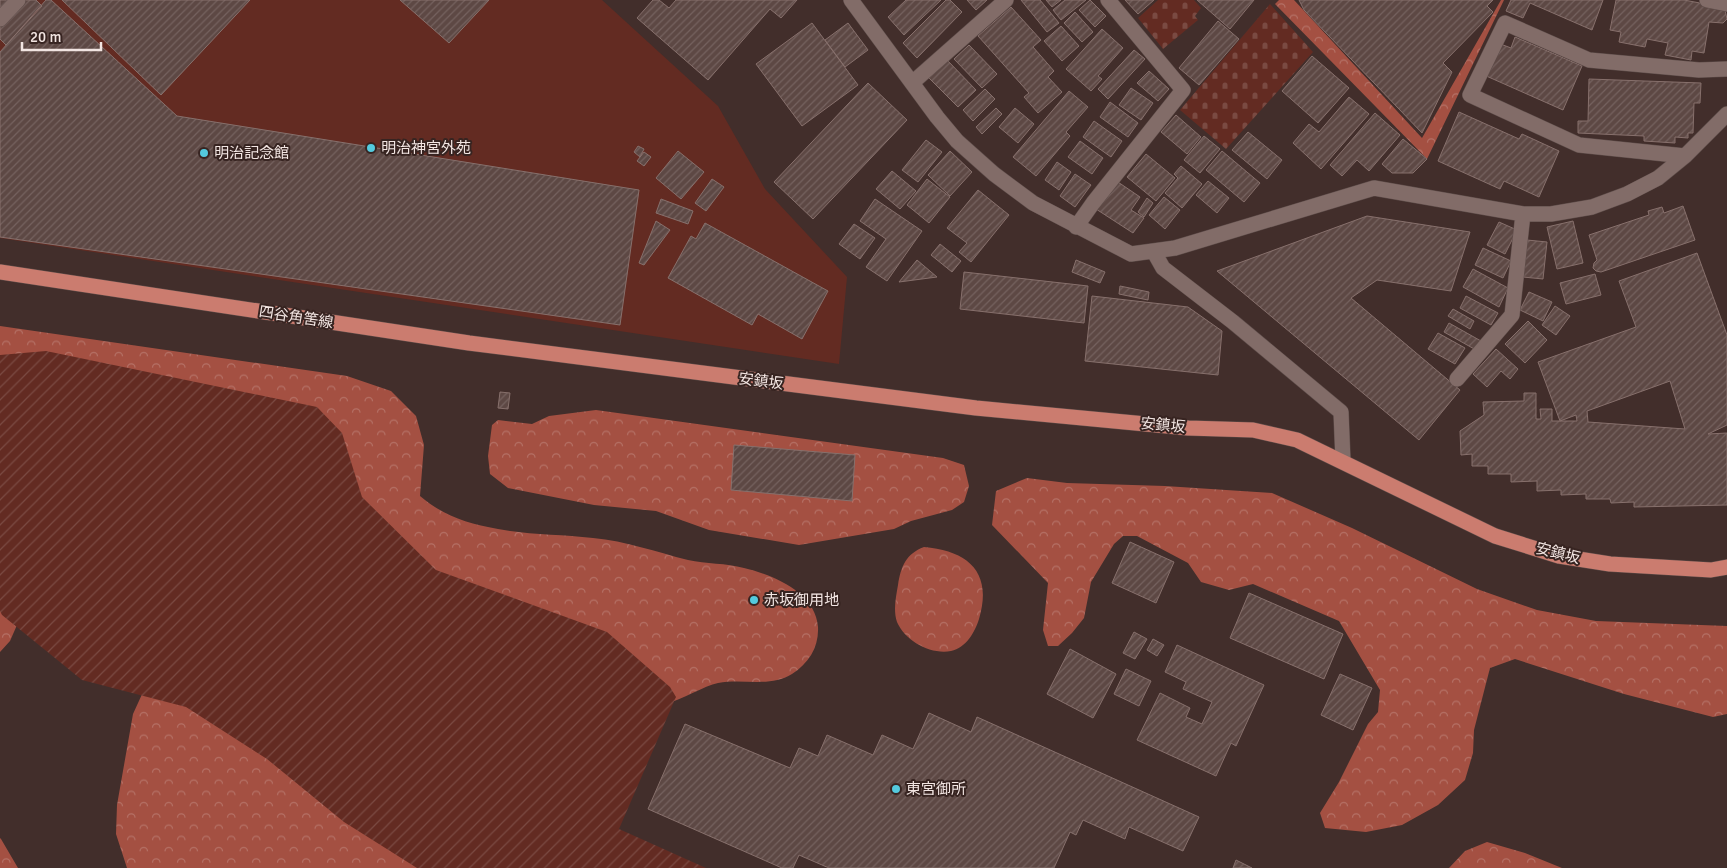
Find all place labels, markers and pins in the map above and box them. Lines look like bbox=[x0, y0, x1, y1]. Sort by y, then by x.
place label: 明治神宮外苑 bbox=[381, 139, 471, 157]
marker: 明治神宮外苑 bbox=[365, 142, 377, 154]
place label: 明治記念館 bbox=[214, 144, 289, 162]
marker: 明治記念館 bbox=[198, 147, 210, 159]
place label: 赤坂御用地 bbox=[764, 591, 839, 609]
marker: 赤坂御用地 bbox=[748, 594, 760, 606]
place label: 東宮御所 bbox=[906, 780, 966, 798]
marker: 東宮御所 bbox=[890, 783, 902, 795]

